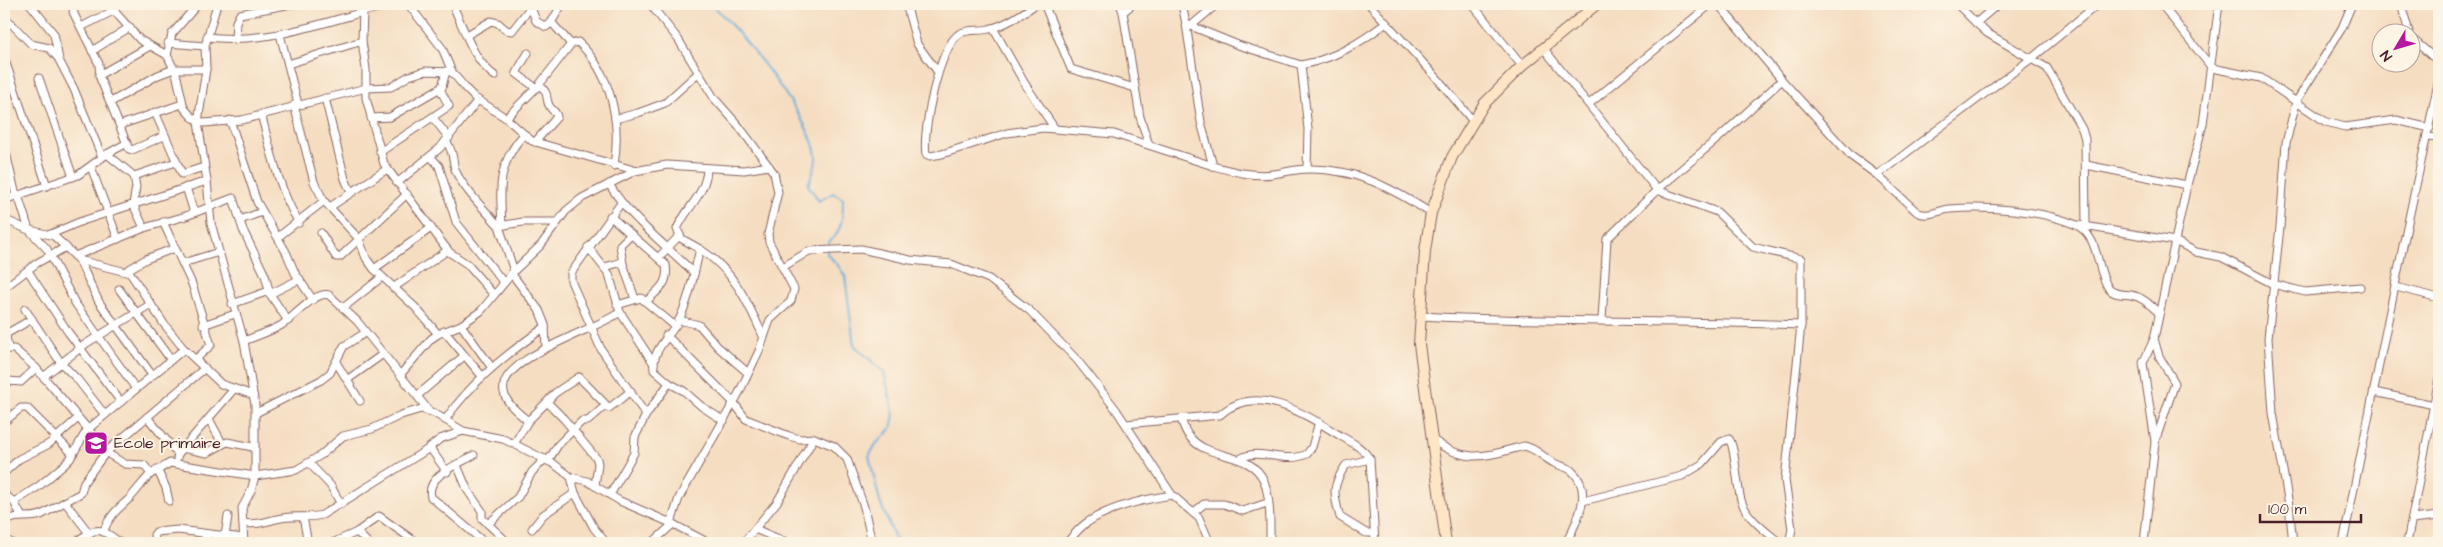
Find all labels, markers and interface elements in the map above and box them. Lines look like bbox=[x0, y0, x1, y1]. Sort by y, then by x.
north arrow bbox=[2370, 22, 2420, 72]
text: N bbox=[2376, 46, 2397, 65]
school or university icon: Ecole primaire bbox=[83, 430, 109, 456]
place label: Ecole primaire bbox=[114, 432, 221, 454]
scale bar bbox=[2260, 492, 2362, 524]
text: 100 m bbox=[2268, 499, 2307, 520]

